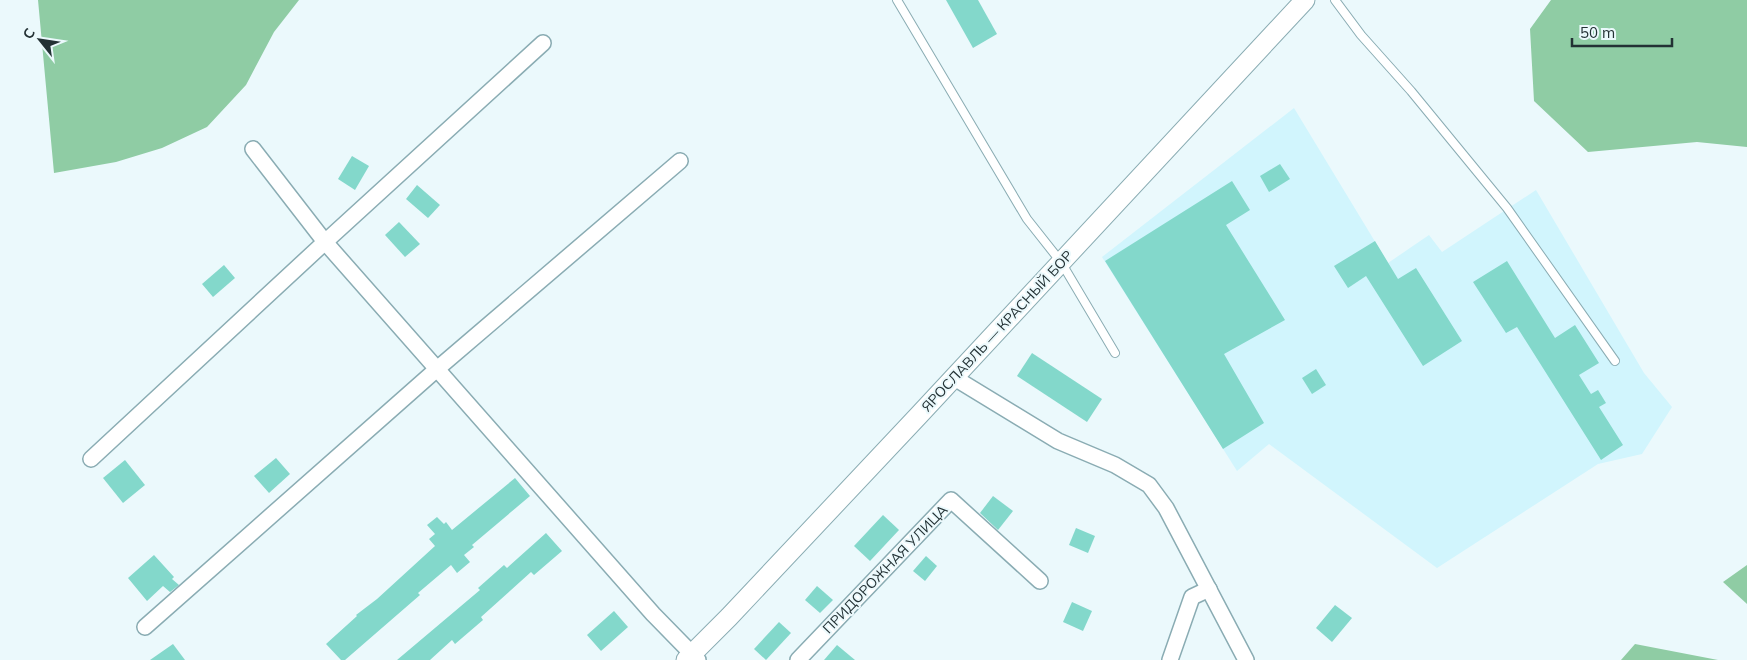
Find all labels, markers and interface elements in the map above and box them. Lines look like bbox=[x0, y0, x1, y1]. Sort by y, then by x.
north arrow bbox=[15, 15, 65, 65]
scale bar bbox=[1572, 15, 1672, 47]
text: 50 m bbox=[1580, 23, 1615, 42]
text: С bbox=[19, 25, 39, 42]
street label: ЯРОСЛАВЛЬ — КРАСНЫЙ БОР bbox=[917, 247, 1077, 415]
street label: ПРИДОРОЖНАЯ УЛИЦА bbox=[819, 500, 952, 637]

